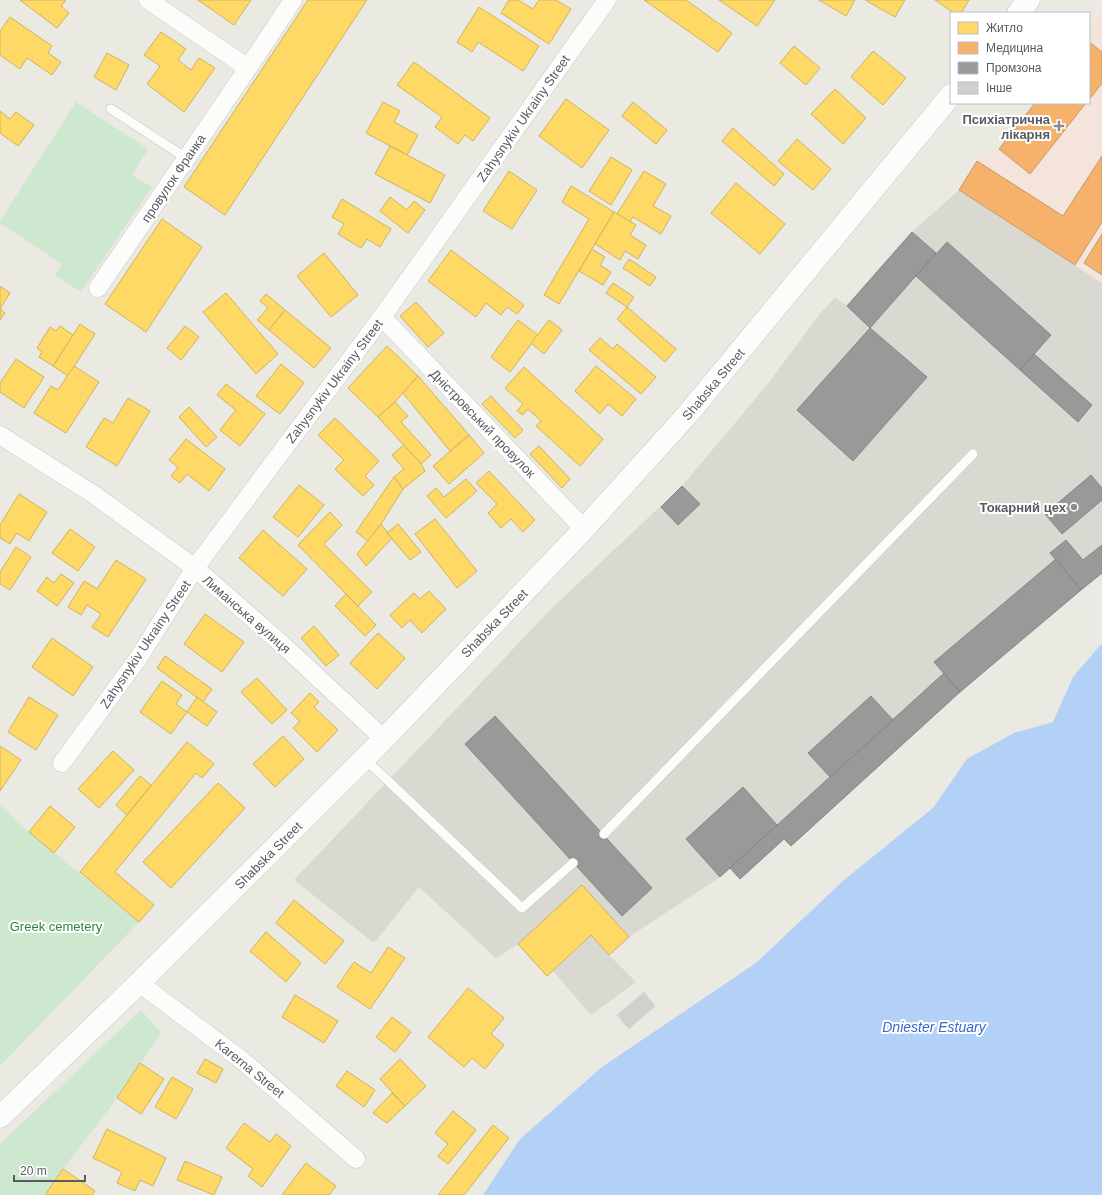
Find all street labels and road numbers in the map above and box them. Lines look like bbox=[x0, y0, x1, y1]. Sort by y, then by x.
street label: Zahysnykiv Ukrainy Street bbox=[474, 52, 573, 184]
street label: провулок Франка bbox=[138, 131, 209, 225]
street label: Zahysnykiv Ukrainy Street bbox=[283, 316, 386, 446]
street label: Shabska Street bbox=[679, 345, 748, 423]
street label: Дністровський провулок bbox=[427, 366, 538, 481]
street label: Лиманська вулиця bbox=[200, 572, 294, 657]
street label: Zahysnykiv Ukrainy Street bbox=[97, 577, 194, 711]
street label: Shabska Street bbox=[458, 586, 531, 661]
street label: Shabska Street bbox=[232, 818, 305, 892]
street label: Karerna Street bbox=[212, 1036, 288, 1101]

